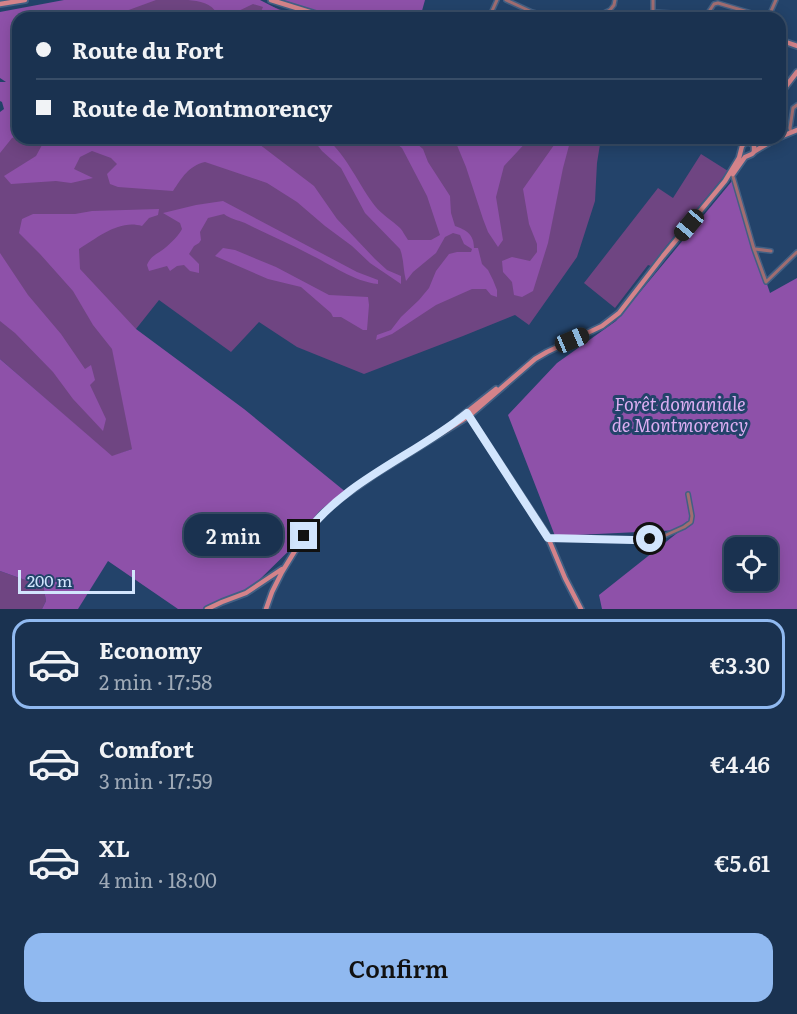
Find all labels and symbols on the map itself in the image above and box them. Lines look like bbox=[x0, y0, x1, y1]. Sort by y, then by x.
car bbox=[671, 205, 707, 245]
car bbox=[552, 325, 592, 355]
park label: Forêt domaniale de Montmorency bbox=[612, 390, 748, 438]
callout: 2 min bbox=[184, 515, 283, 557]
route end bbox=[290, 522, 317, 549]
route start bbox=[636, 525, 663, 552]
scale bar bbox=[18, 567, 135, 594]

